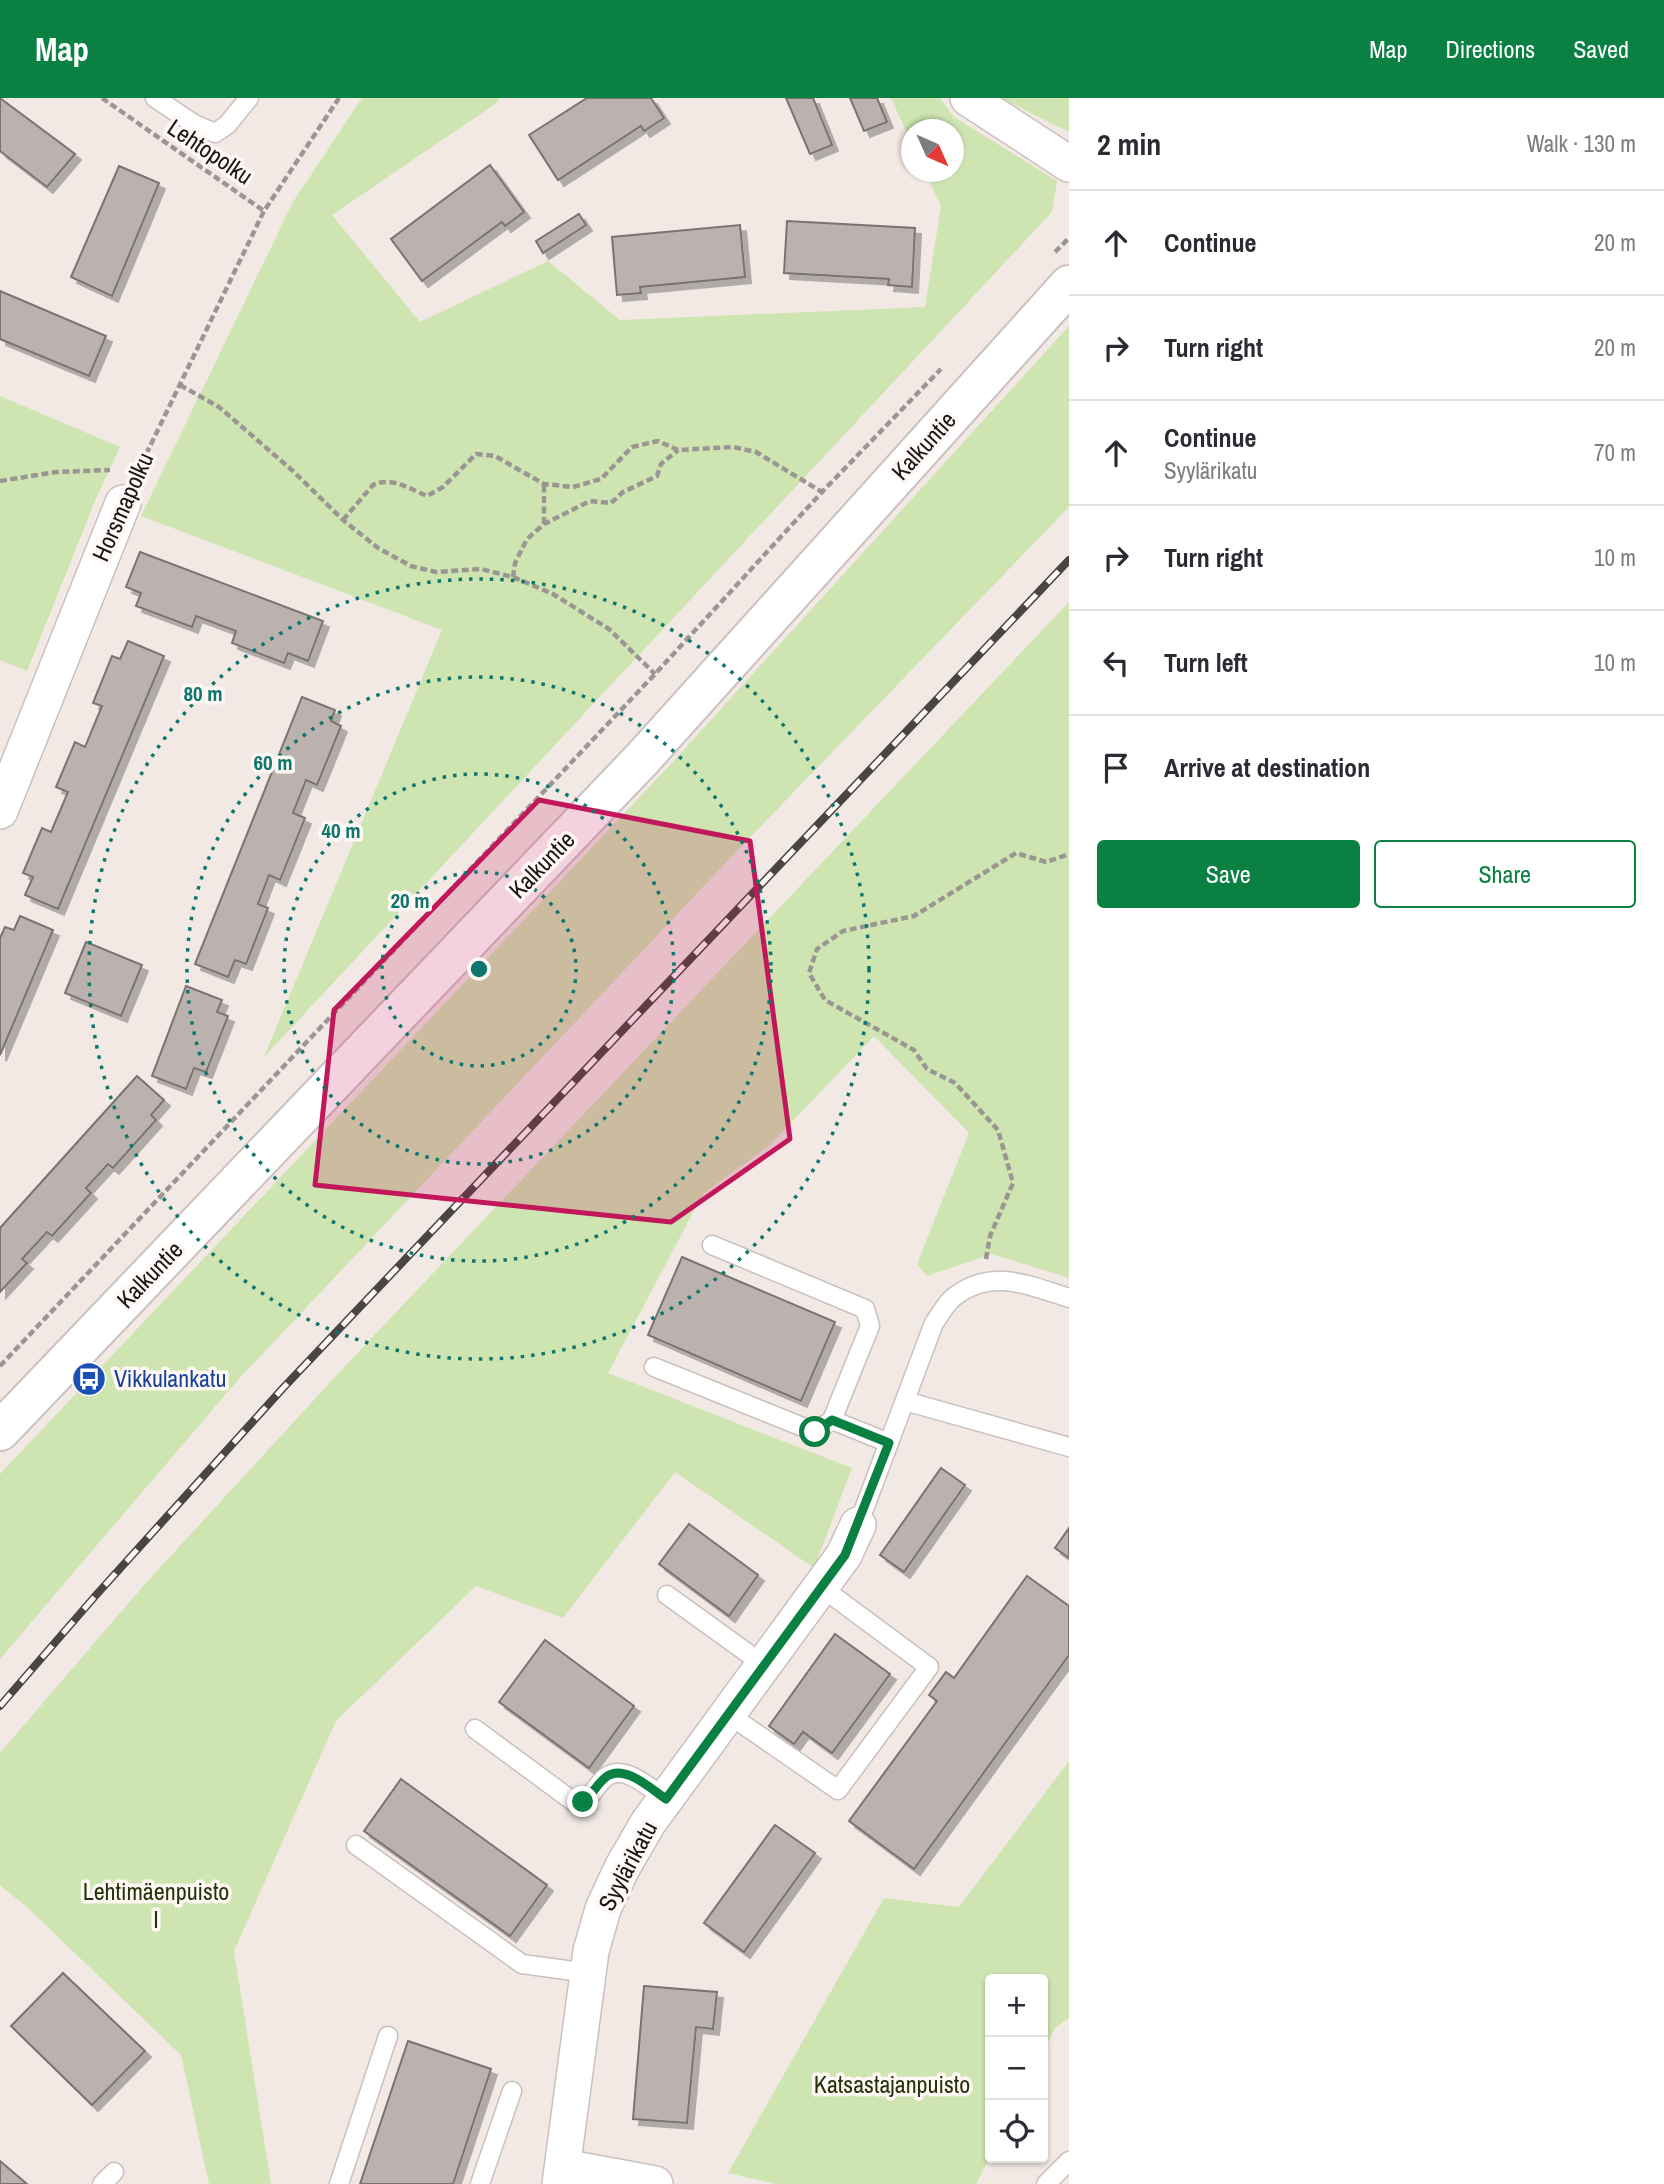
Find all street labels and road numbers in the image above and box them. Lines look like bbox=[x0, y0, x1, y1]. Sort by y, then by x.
street label: Lehtopolku bbox=[162, 111, 259, 191]
street label: Kalkuntie bbox=[884, 404, 963, 487]
street label: Horsmapolku bbox=[84, 447, 160, 566]
street label: Kalkuntie bbox=[501, 824, 581, 905]
street label: Kalkuntie bbox=[109, 1234, 189, 1315]
street label: Syylärikatu bbox=[590, 1815, 664, 1916]

